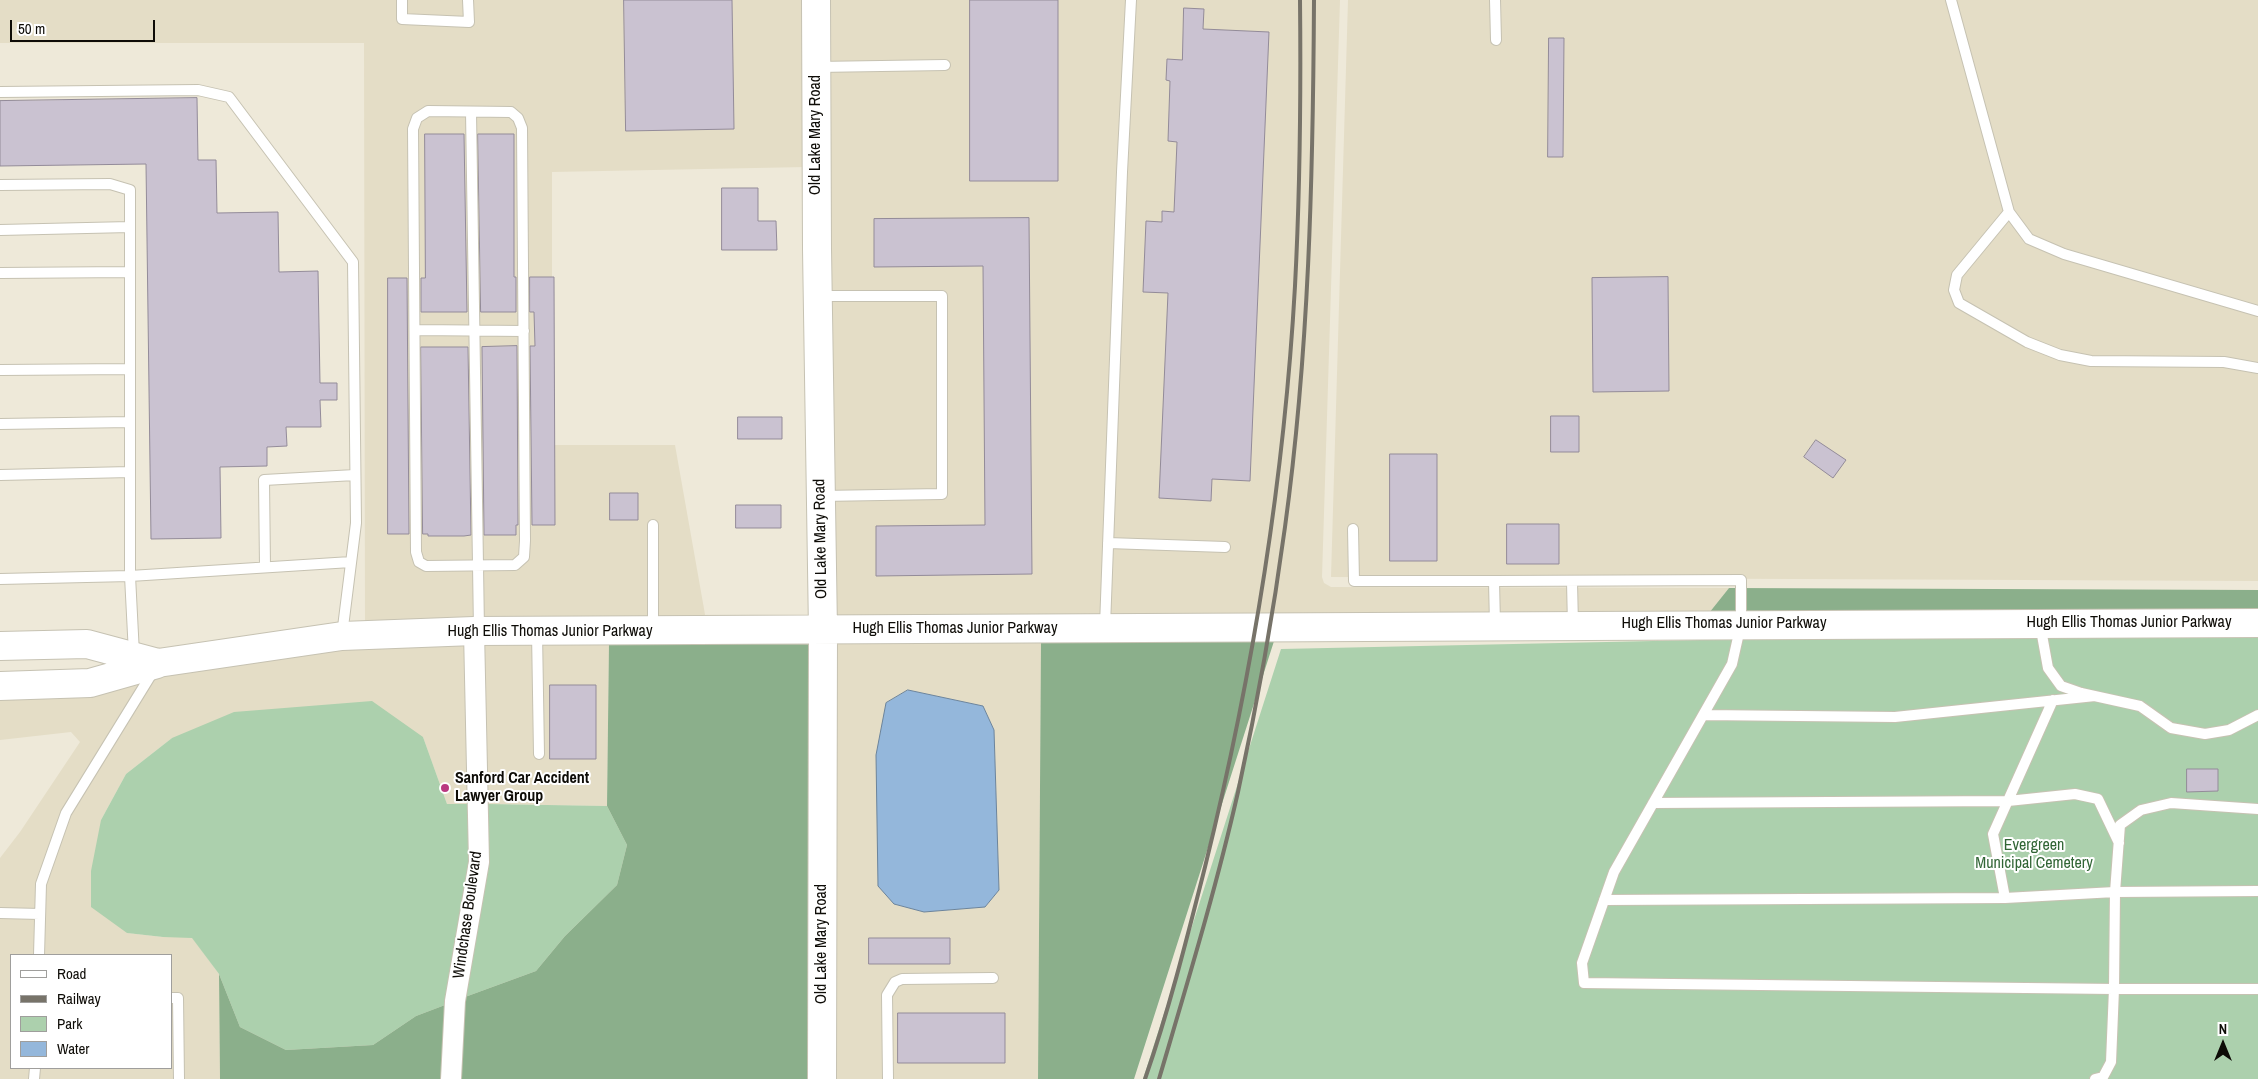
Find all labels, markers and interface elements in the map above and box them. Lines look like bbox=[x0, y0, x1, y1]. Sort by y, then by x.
scale bar bbox=[12, 10, 158, 42]
text: 50 m bbox=[18, 18, 45, 39]
street label: Old Lake Mary Road bbox=[806, 75, 826, 195]
street label: Old Lake Mary Road bbox=[810, 479, 832, 599]
street label: Hugh Ellis Thomas Junior Parkway bbox=[2027, 613, 2231, 633]
street label: Hugh Ellis Thomas Junior Parkway bbox=[1622, 614, 1826, 634]
street label: Hugh Ellis Thomas Junior Parkway bbox=[853, 619, 1057, 639]
street label: Hugh Ellis Thomas Junior Parkway bbox=[448, 622, 652, 642]
place label: Sanford Car Accident Lawyer Group bbox=[455, 769, 589, 807]
marker: Sanford Car Accident Lawyer Group bbox=[439, 782, 451, 794]
park label: Evergreen Municipal Cemetery bbox=[1975, 836, 2093, 874]
street label: Windchase Boulevard bbox=[450, 850, 486, 980]
street label: Old Lake Mary Road bbox=[812, 884, 832, 1004]
legend bbox=[10, 954, 172, 1069]
text: Road bbox=[57, 963, 86, 984]
text: Railway bbox=[57, 988, 101, 1009]
text: Park bbox=[57, 1013, 82, 1034]
north arrow bbox=[2198, 1019, 2248, 1069]
text: N bbox=[2219, 1020, 2227, 1038]
text: Water bbox=[57, 1038, 89, 1059]

